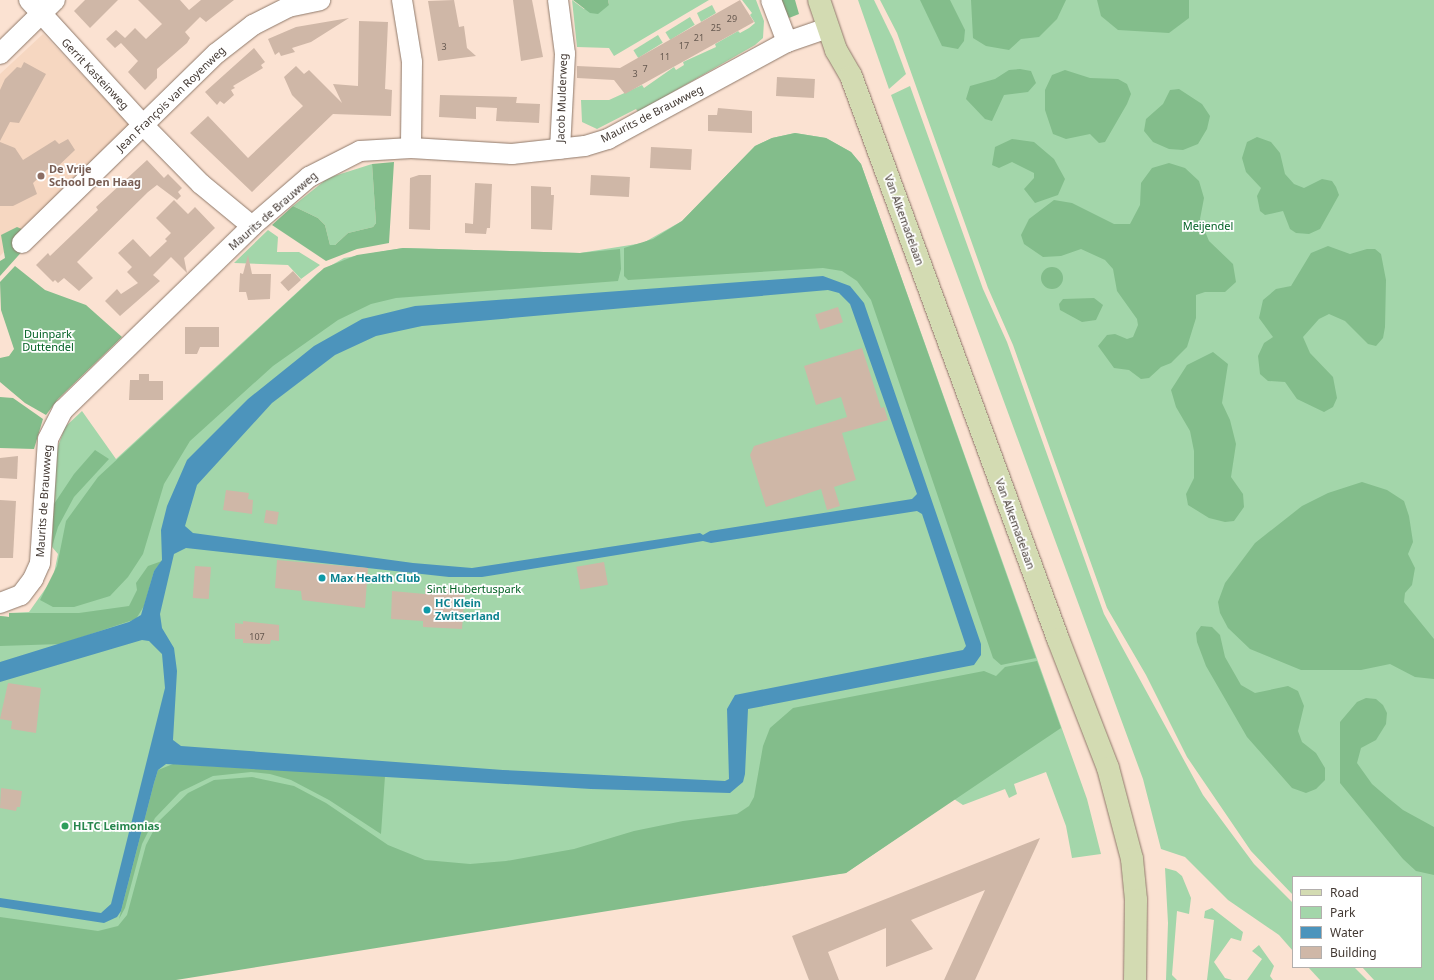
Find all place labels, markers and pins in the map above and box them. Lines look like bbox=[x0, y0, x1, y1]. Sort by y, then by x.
place label: De Vrije School Den Haag bbox=[49, 163, 141, 189]
marker: De Vrije School Den Haag bbox=[36, 171, 46, 181]
place label: Max Health Club bbox=[330, 571, 420, 585]
marker: Max Health Club bbox=[317, 573, 327, 583]
place label: HC Klein Zwitserland bbox=[435, 597, 500, 623]
marker: HC Klein Zwitserland bbox=[422, 605, 432, 615]
place label: HLTC Leimonias bbox=[73, 819, 160, 833]
marker: HLTC Leimonias bbox=[60, 821, 70, 831]

